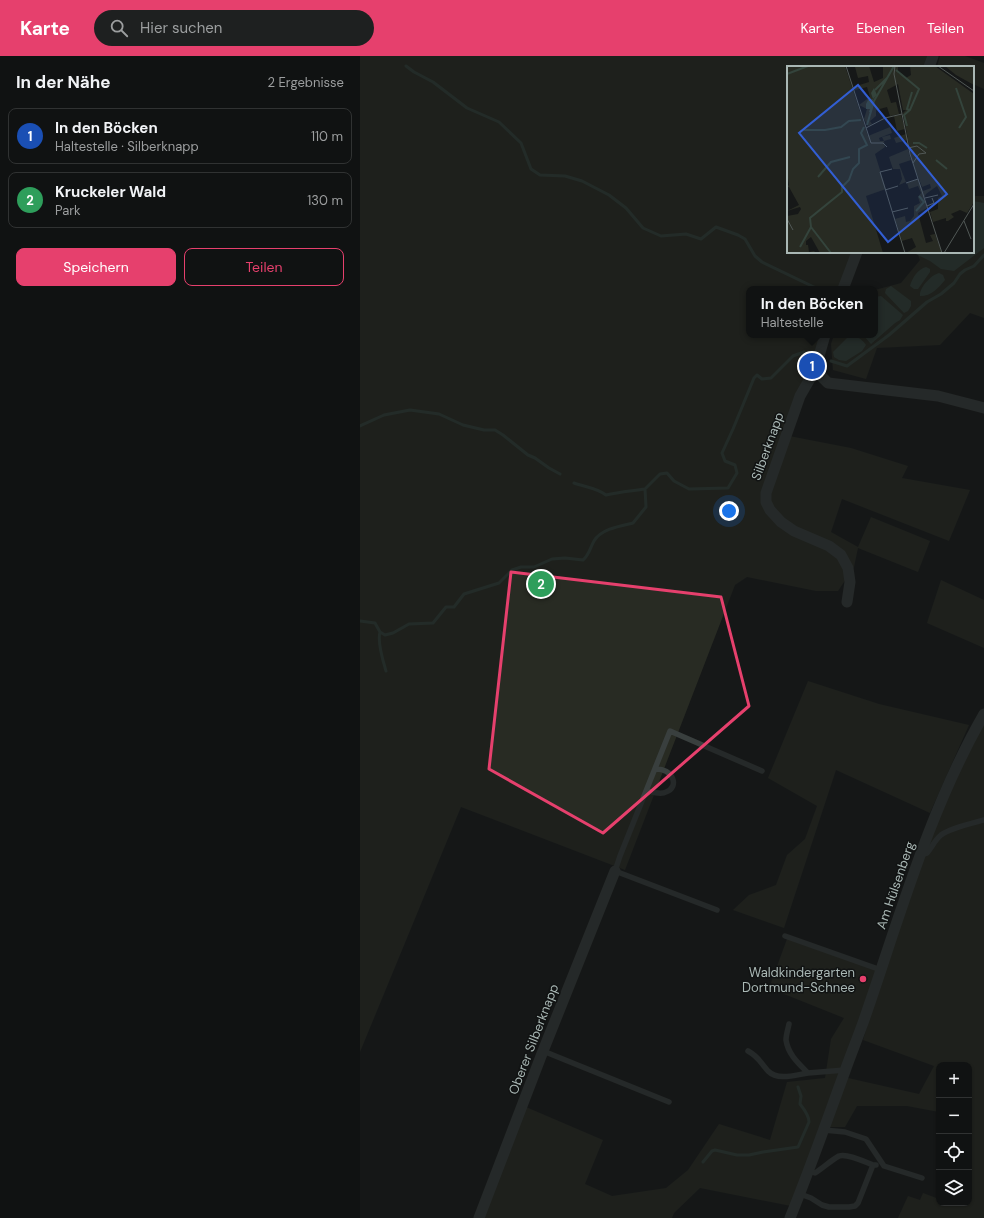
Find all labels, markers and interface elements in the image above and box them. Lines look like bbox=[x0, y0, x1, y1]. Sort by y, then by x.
search box bbox=[94, 10, 374, 46]
text: Karte bbox=[20, 16, 70, 41]
icon: search bbox=[108, 17, 130, 39]
text: Hier suchen bbox=[140, 18, 222, 38]
text: Karte bbox=[800, 19, 834, 37]
text: Ebenen bbox=[856, 19, 905, 37]
text: Teilen bbox=[927, 19, 964, 37]
inset map bbox=[787, 66, 974, 253]
text: In der Nähe bbox=[16, 71, 111, 93]
text: 2 Ergebnisse bbox=[268, 74, 344, 91]
text: In den Böcken bbox=[55, 118, 158, 138]
text: 1 bbox=[28, 128, 32, 145]
text: 110 m bbox=[311, 128, 343, 145]
text: Haltestelle · Silberknapp bbox=[55, 138, 199, 155]
text: Kruckeler Wald bbox=[55, 182, 166, 202]
text: 2 bbox=[26, 192, 34, 209]
text: 130 m bbox=[307, 192, 343, 209]
text: Park bbox=[55, 202, 81, 219]
button: Speichern bbox=[16, 248, 176, 286]
button: Teilen bbox=[184, 248, 344, 286]
popup bbox=[746, 286, 878, 338]
text: In den Böcken bbox=[761, 294, 863, 314]
text: Haltestelle bbox=[761, 314, 824, 331]
pin: 1 bbox=[799, 351, 825, 381]
street label: Silberknapp bbox=[747, 410, 788, 483]
your location bbox=[719, 501, 739, 521]
pin: 2 bbox=[528, 569, 554, 599]
street label: Am Hülsenberg bbox=[873, 839, 918, 931]
place label: Waldkindergarten Dortmund-Schnee bbox=[742, 964, 855, 996]
marker: Waldkindergarten Dortmund-Schnee bbox=[858, 974, 868, 984]
street label: Oberer Silberknapp bbox=[505, 981, 562, 1097]
map controls bbox=[936, 1062, 972, 1206]
button: + bbox=[936, 1062, 972, 1098]
button: − bbox=[936, 1098, 972, 1134]
button: locate bbox=[936, 1134, 972, 1170]
button: layers bbox=[936, 1170, 972, 1206]

